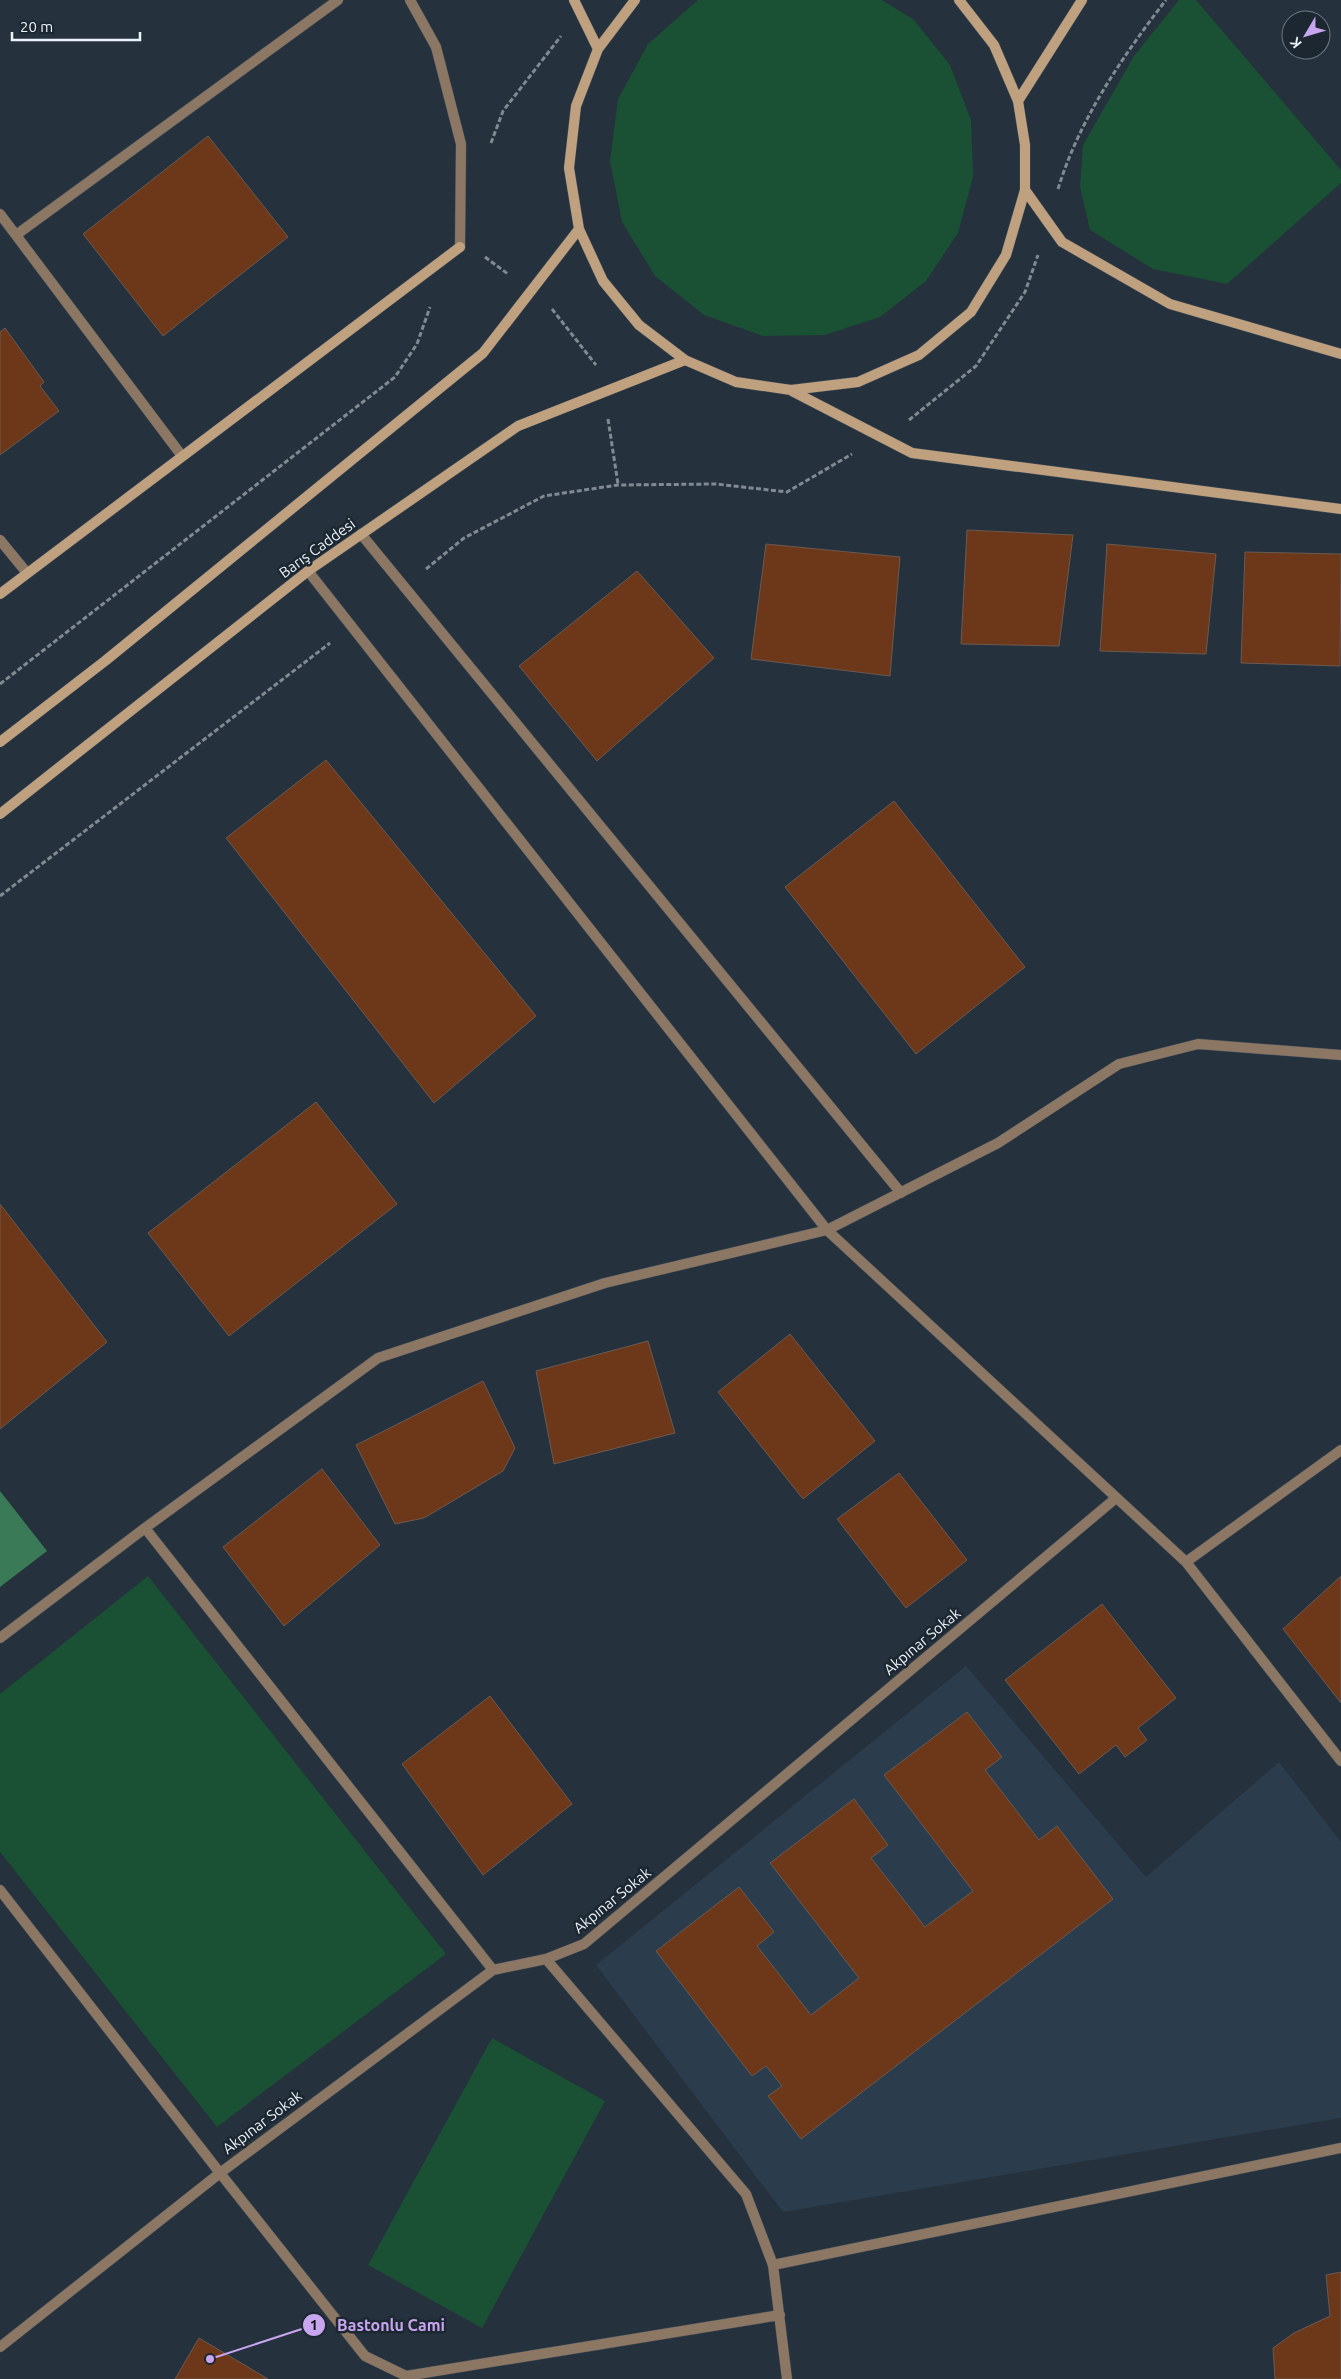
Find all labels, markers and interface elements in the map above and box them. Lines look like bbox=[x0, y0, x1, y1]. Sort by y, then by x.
scale bar bbox=[12, 10, 140, 42]
north arrow bbox=[1281, 10, 1331, 60]
text: 20 m bbox=[20, 18, 53, 35]
text: K bbox=[1286, 34, 1305, 52]
street label: Barış Caddesi bbox=[276, 515, 358, 581]
street label: Akpınar Sokak bbox=[880, 1604, 964, 1678]
street label: Akpınar Sokak bbox=[570, 1863, 654, 1936]
street label: Akpınar Sokak bbox=[219, 2086, 305, 2157]
callout: Bastonlu Cami bbox=[302, 2310, 455, 2341]
text: 1 bbox=[310, 2316, 318, 2333]
text: Bastonlu Cami bbox=[337, 2316, 445, 2334]

